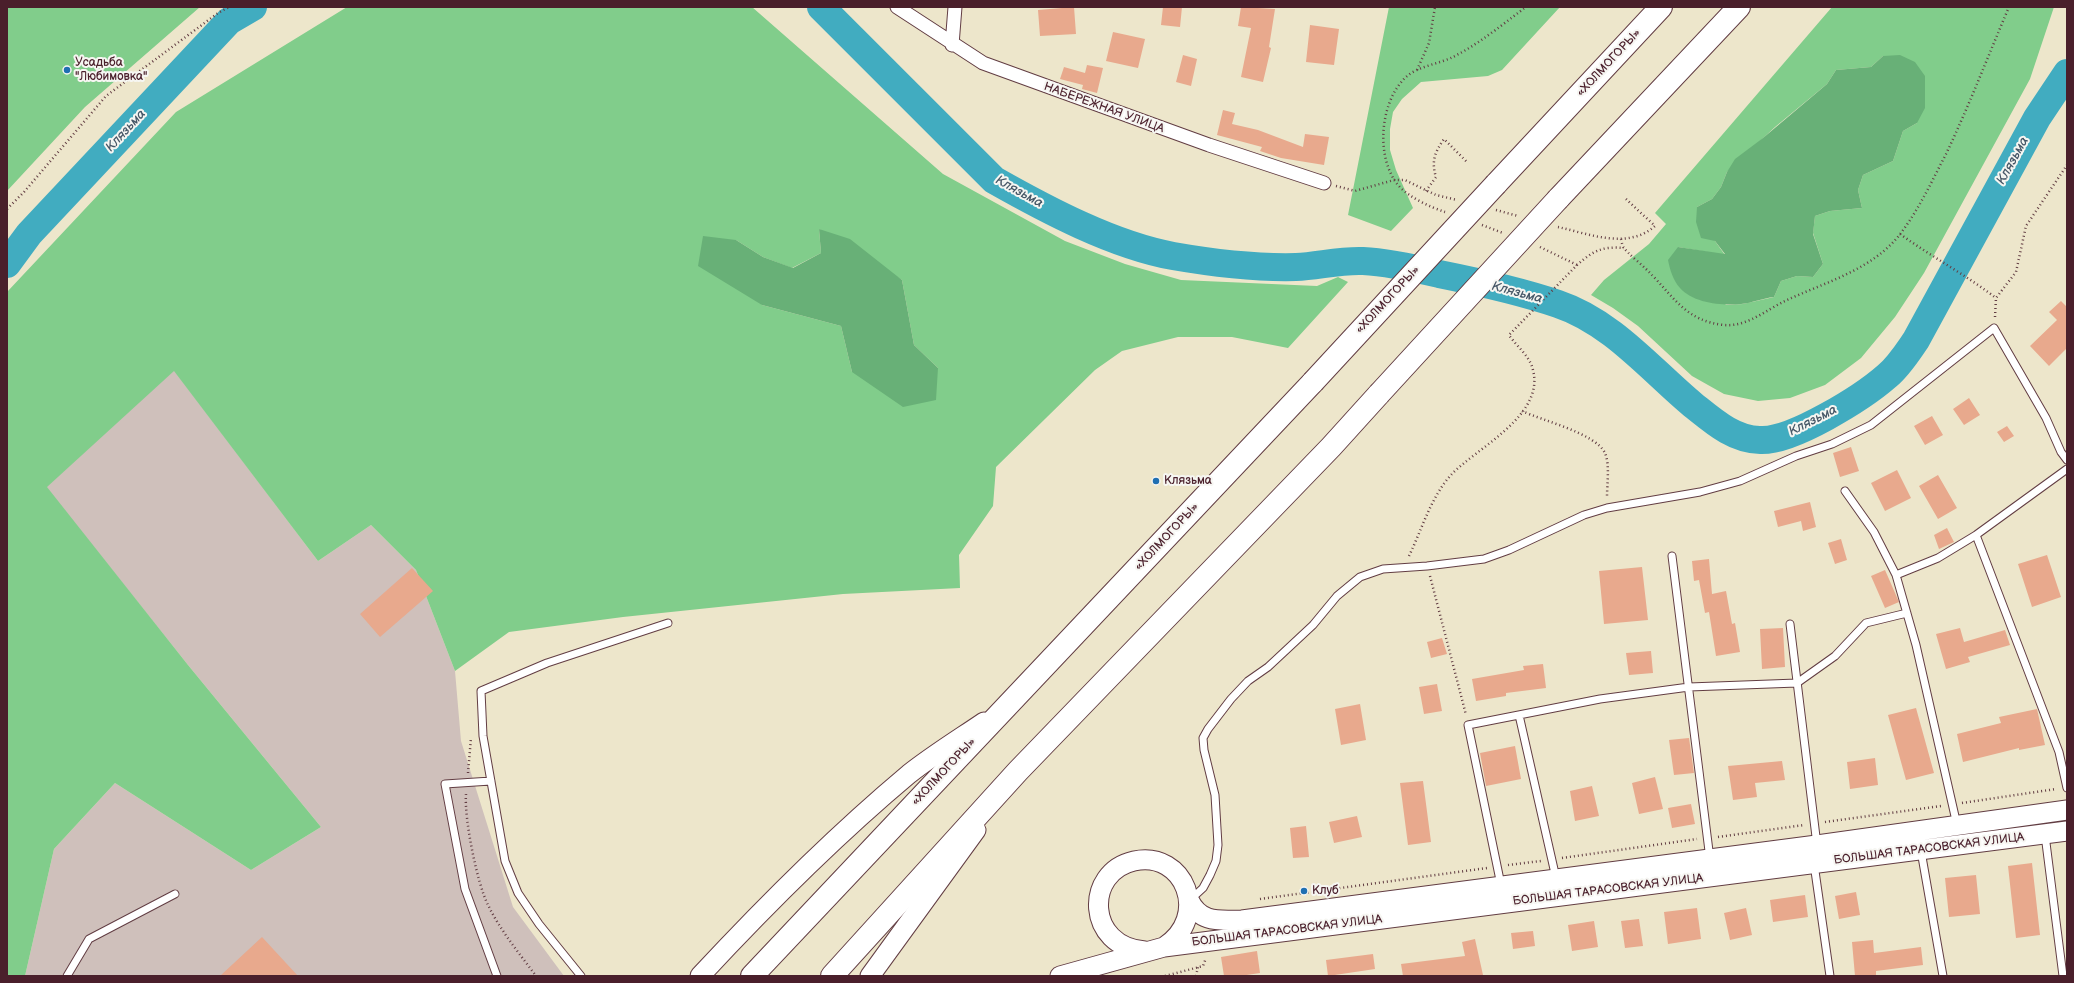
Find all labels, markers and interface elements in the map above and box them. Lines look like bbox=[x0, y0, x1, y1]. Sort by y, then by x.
street label: «ХОЛМОГОРЫ» bbox=[1574, 26, 1644, 100]
place label: Усадьба "Любимовка" bbox=[75, 56, 148, 84]
marker: Усадьба "Любимовка" bbox=[62, 65, 72, 75]
street label: НАБЕРЕЖНАЯ УЛИЦА bbox=[1042, 80, 1166, 136]
water label: Клязьма bbox=[103, 107, 149, 155]
water label: Клязьма bbox=[1994, 135, 2032, 187]
water label: Клязьма bbox=[993, 173, 1045, 211]
street label: «ХОЛМОГОРЫ» bbox=[1353, 263, 1423, 337]
water label: Клязьма bbox=[1490, 279, 1544, 307]
water label: Клязьма bbox=[1786, 402, 1840, 440]
place label: Клязьма bbox=[1164, 474, 1212, 488]
marker: Клязьма bbox=[1151, 476, 1161, 486]
street label: «ХОЛМОГОРЫ» bbox=[1132, 500, 1202, 574]
street label: «ХОЛМОГОРЫ» bbox=[909, 735, 979, 809]
street label: БОЛЬШАЯ ТАРАСОВСКАЯ УЛИЦА bbox=[1833, 830, 2025, 868]
street label: БОЛЬШАЯ ТАРАСОВСКАЯ УЛИЦА bbox=[1512, 871, 1704, 909]
place label: Клуб bbox=[1312, 884, 1339, 898]
marker: Клуб bbox=[1299, 886, 1309, 896]
street label: БОЛЬШАЯ ТАРАСОВСКАЯ УЛИЦА bbox=[1191, 912, 1383, 950]

